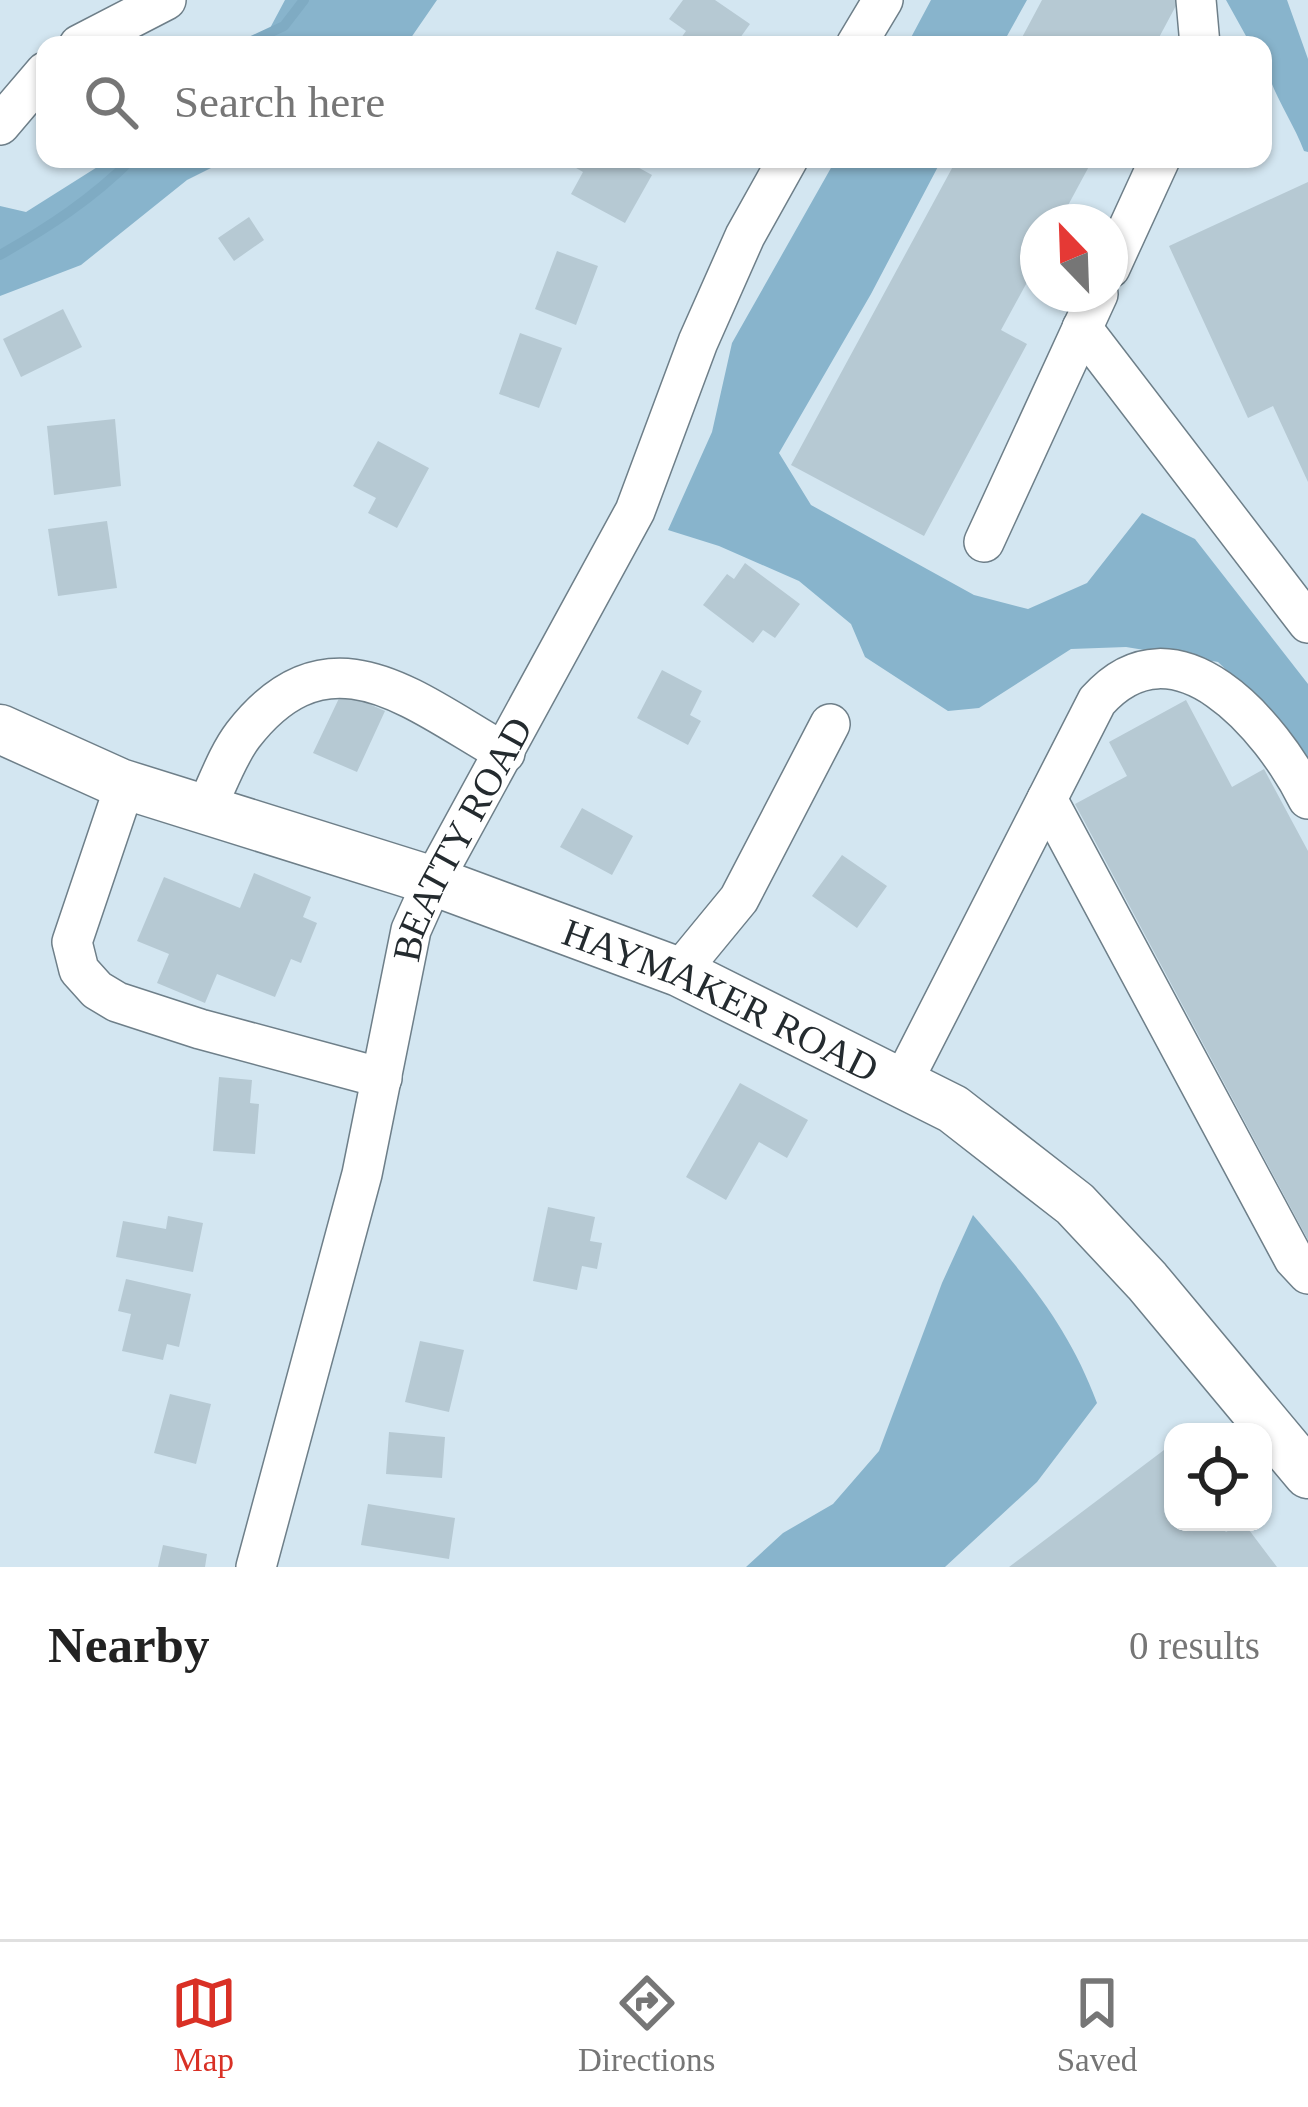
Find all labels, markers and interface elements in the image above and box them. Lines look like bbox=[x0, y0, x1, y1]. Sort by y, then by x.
search box bbox=[36, 36, 1272, 168]
icon: search bbox=[78, 69, 144, 135]
text: Search here bbox=[174, 77, 385, 127]
north arrow bbox=[1020, 204, 1128, 312]
street label: BEATTY ROAD bbox=[384, 710, 540, 965]
street label: HAYMAKER ROAD bbox=[557, 910, 886, 1090]
map controls bbox=[1164, 1423, 1272, 1531]
button: locate bbox=[1164, 1423, 1272, 1531]
text: Nearby bbox=[48, 1617, 209, 1673]
text: 0 results bbox=[1129, 1624, 1260, 1667]
tab: Map bbox=[171, 1970, 237, 2079]
tab: Directions bbox=[578, 1970, 715, 2079]
tab: Saved bbox=[1057, 1970, 1137, 2079]

